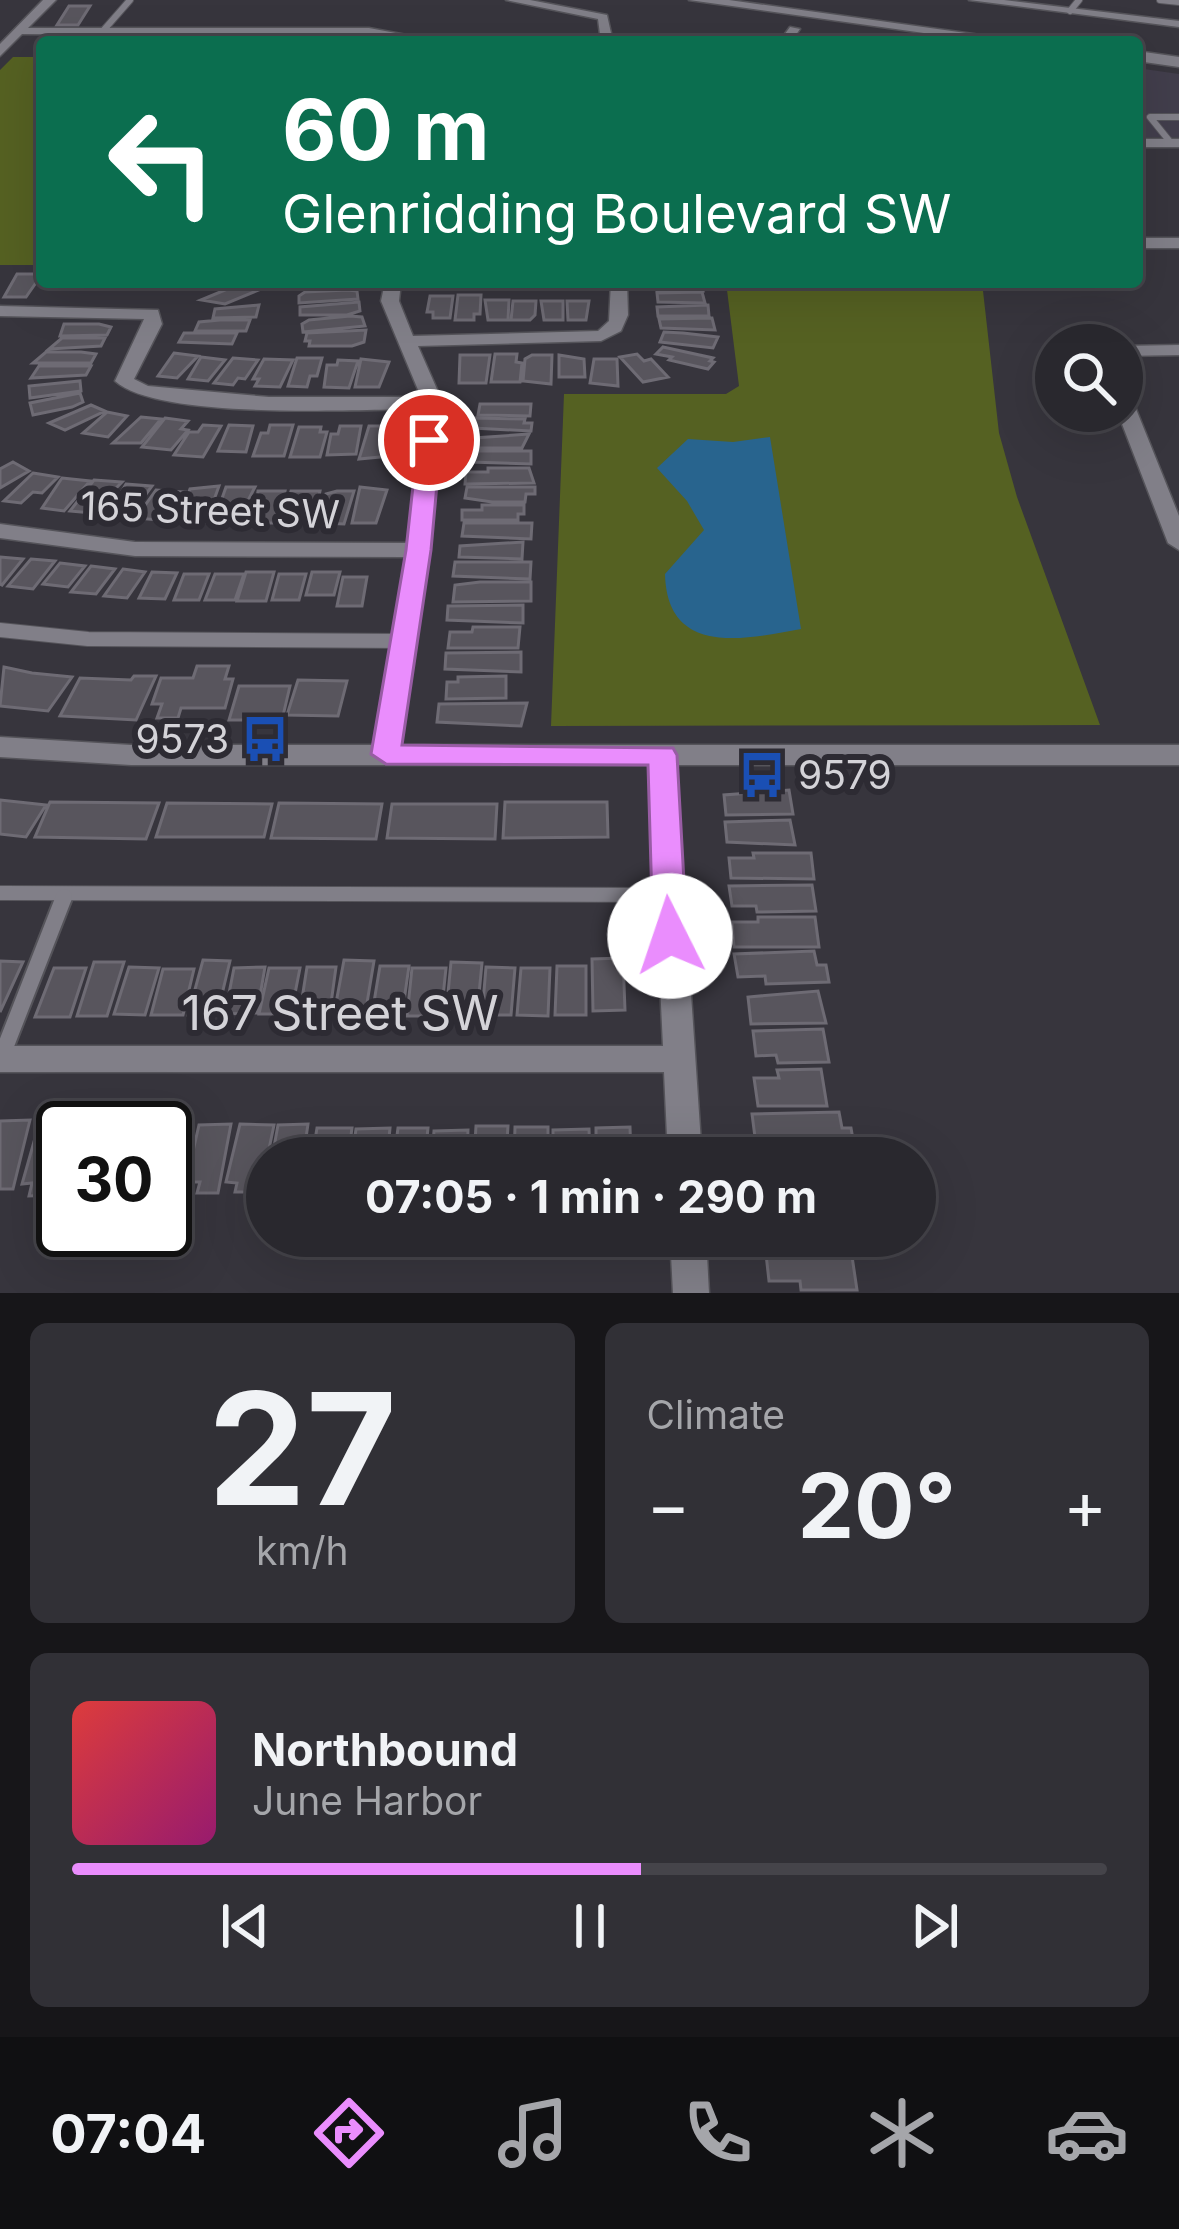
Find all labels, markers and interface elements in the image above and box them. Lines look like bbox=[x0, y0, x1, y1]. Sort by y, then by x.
text: 60 m bbox=[282, 79, 490, 180]
icon: left bbox=[84, 84, 240, 240]
text: Glenridding Boulevard SW bbox=[282, 181, 952, 246]
map controls bbox=[1035, 324, 1143, 432]
button: search bbox=[1035, 324, 1143, 432]
pin bbox=[378, 389, 480, 491]
icon: arrive bbox=[396, 407, 462, 473]
street label: 165 Street SW bbox=[80, 481, 340, 538]
bus stop icon: 9573 bbox=[240, 714, 290, 764]
place label: 9573 bbox=[136, 715, 229, 762]
bus stop icon: 9579 bbox=[737, 750, 787, 800]
place label: 9579 bbox=[798, 751, 892, 798]
position arrow bbox=[607, 873, 733, 999]
street label: 167 Street SW bbox=[182, 983, 499, 1042]
speed limit sign: 30 bbox=[36, 1101, 192, 1257]
text: 07:05 · 1 min · 290 m bbox=[365, 1169, 817, 1224]
text: 27 bbox=[208, 1354, 397, 1543]
text: Climate bbox=[647, 1391, 785, 1438]
text: 20° bbox=[797, 1451, 956, 1560]
text: − bbox=[647, 1465, 690, 1545]
text: + bbox=[1063, 1465, 1107, 1545]
text: km/h bbox=[256, 1527, 349, 1574]
text: Northbound bbox=[252, 1722, 518, 1777]
text: June Harbor bbox=[252, 1777, 482, 1824]
icon: previous bbox=[212, 1893, 278, 1959]
icon: pause bbox=[557, 1893, 623, 1959]
icon: next bbox=[902, 1893, 968, 1959]
icon: directions bbox=[307, 2091, 391, 2175]
icon: music bbox=[491, 2091, 575, 2175]
icon: phone bbox=[676, 2091, 760, 2175]
icon: climate bbox=[860, 2091, 944, 2175]
icon: car bbox=[1045, 2091, 1129, 2175]
text: 07:04 bbox=[50, 2101, 206, 2166]

